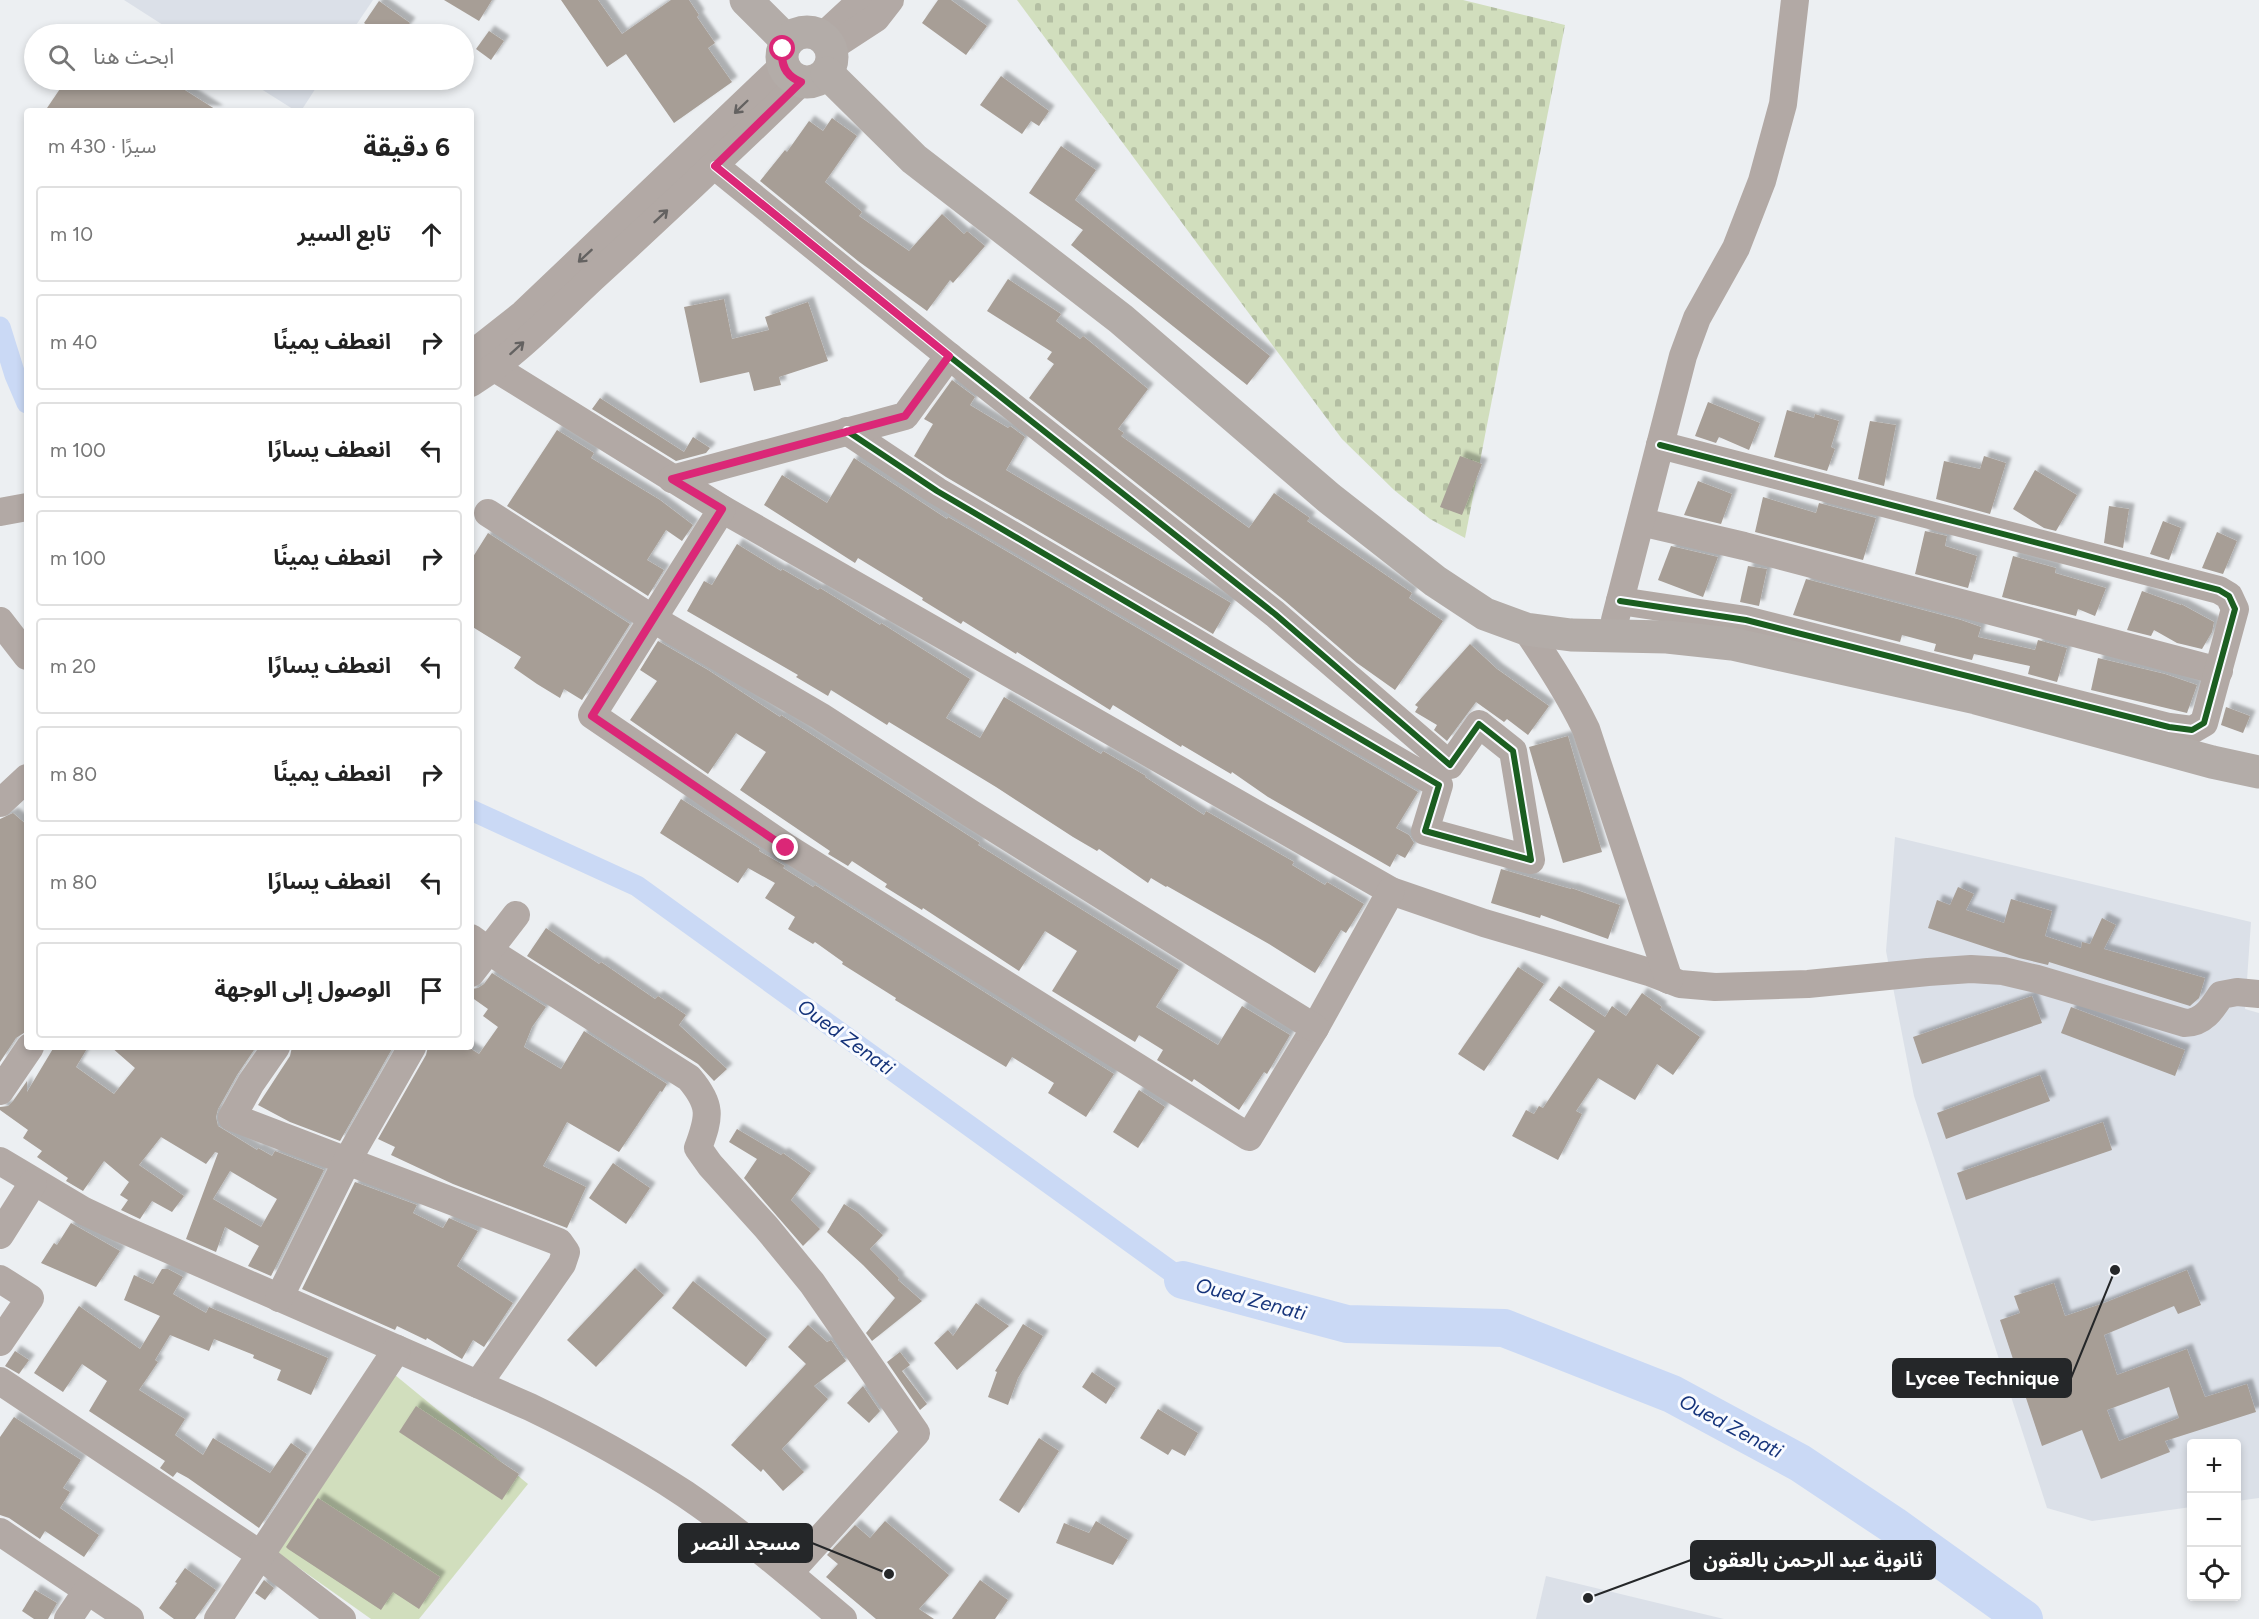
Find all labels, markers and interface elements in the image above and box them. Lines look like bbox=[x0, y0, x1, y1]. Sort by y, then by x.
search box bbox=[24, 24, 474, 90]
route start bbox=[769, 35, 795, 61]
icon: search bbox=[45, 41, 78, 74]
text: ابحث هنا bbox=[93, 43, 174, 70]
one-way arrow bbox=[733, 100, 748, 114]
text: 6 دقيقة bbox=[363, 131, 450, 163]
text: سيرًا · 430 m bbox=[48, 134, 156, 158]
one-way arrow bbox=[653, 209, 668, 223]
icon: ahead bbox=[415, 218, 448, 251]
text: تابع السير bbox=[297, 220, 391, 247]
text: 10 m bbox=[50, 222, 93, 246]
one-way arrow bbox=[577, 249, 592, 263]
icon: right bbox=[415, 326, 448, 359]
text: انعطف يمينًا bbox=[273, 328, 391, 355]
text: 40 m bbox=[50, 330, 97, 354]
one-way arrow bbox=[510, 341, 525, 355]
icon: left bbox=[415, 434, 448, 467]
text: انعطف يسارًا bbox=[268, 436, 391, 463]
text: 100 m bbox=[50, 438, 106, 462]
icon: right bbox=[415, 542, 448, 575]
text: انعطف يمينًا bbox=[273, 544, 391, 571]
text: 100 m bbox=[50, 546, 106, 570]
icon: left bbox=[415, 650, 448, 683]
text: انعطف يسارًا bbox=[268, 652, 391, 679]
text: 20 m bbox=[50, 654, 96, 678]
icon: right bbox=[415, 758, 448, 791]
text: انعطف يمينًا bbox=[273, 760, 391, 787]
text: 80 m bbox=[50, 762, 97, 786]
route end bbox=[772, 834, 798, 860]
icon: left bbox=[415, 866, 448, 899]
text: انعطف يسارًا bbox=[268, 868, 391, 895]
text: 80 m bbox=[50, 870, 97, 894]
icon: arrive bbox=[415, 974, 448, 1007]
text: الوصول إلى الوجهة bbox=[214, 976, 391, 1003]
water label: Oued Zenati bbox=[793, 994, 899, 1080]
water label: Oued Zenati bbox=[1193, 1273, 1309, 1325]
callout: Lycee Technique bbox=[1893, 1359, 2071, 1397]
text: Lycee Technique bbox=[1905, 1366, 2059, 1390]
water label: Oued Zenati bbox=[1675, 1389, 1787, 1463]
map controls bbox=[2187, 1439, 2241, 1601]
button: + bbox=[2187, 1439, 2241, 1493]
button: − bbox=[2187, 1493, 2241, 1547]
callout: مسجد النصر bbox=[679, 1524, 812, 1562]
text: مسجد النصر bbox=[690, 1531, 801, 1555]
callout: ثانوية عبد الرحمن بالعقون bbox=[1691, 1541, 1935, 1579]
button: locate bbox=[2187, 1547, 2241, 1601]
text: ثانوية عبد الرحمن بالعقون bbox=[1703, 1548, 1923, 1572]

